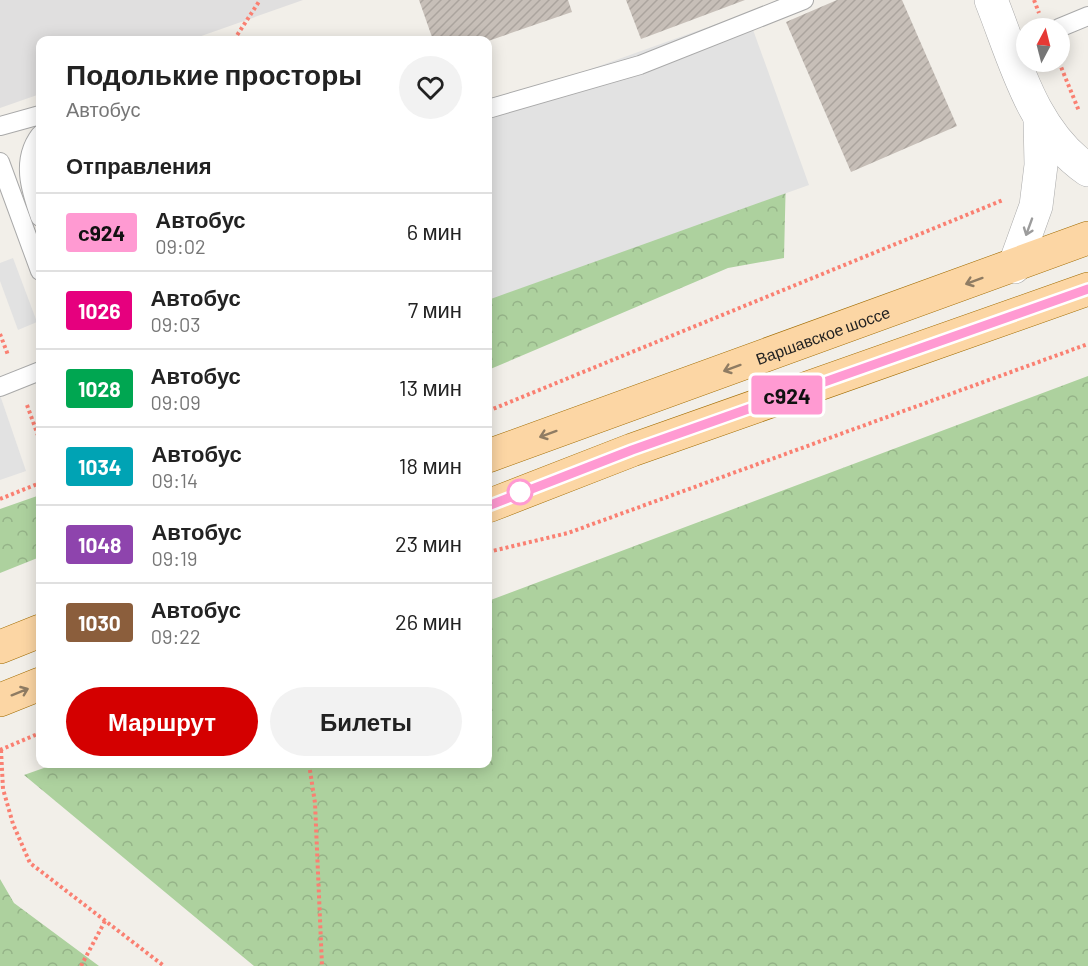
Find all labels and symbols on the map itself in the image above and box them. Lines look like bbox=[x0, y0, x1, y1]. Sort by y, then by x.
north arrow bbox=[1016, 18, 1070, 72]
one-way arrow bbox=[1022, 217, 1033, 235]
one-way arrow bbox=[966, 276, 984, 287]
street label: Варшавское шоссе bbox=[753, 301, 892, 368]
one-way arrow bbox=[723, 364, 742, 375]
line badge: с924 bbox=[745, 376, 829, 414]
one-way arrow bbox=[539, 430, 558, 441]
unlabelled marker bbox=[507, 479, 533, 505]
one-way arrow bbox=[10, 686, 29, 697]

